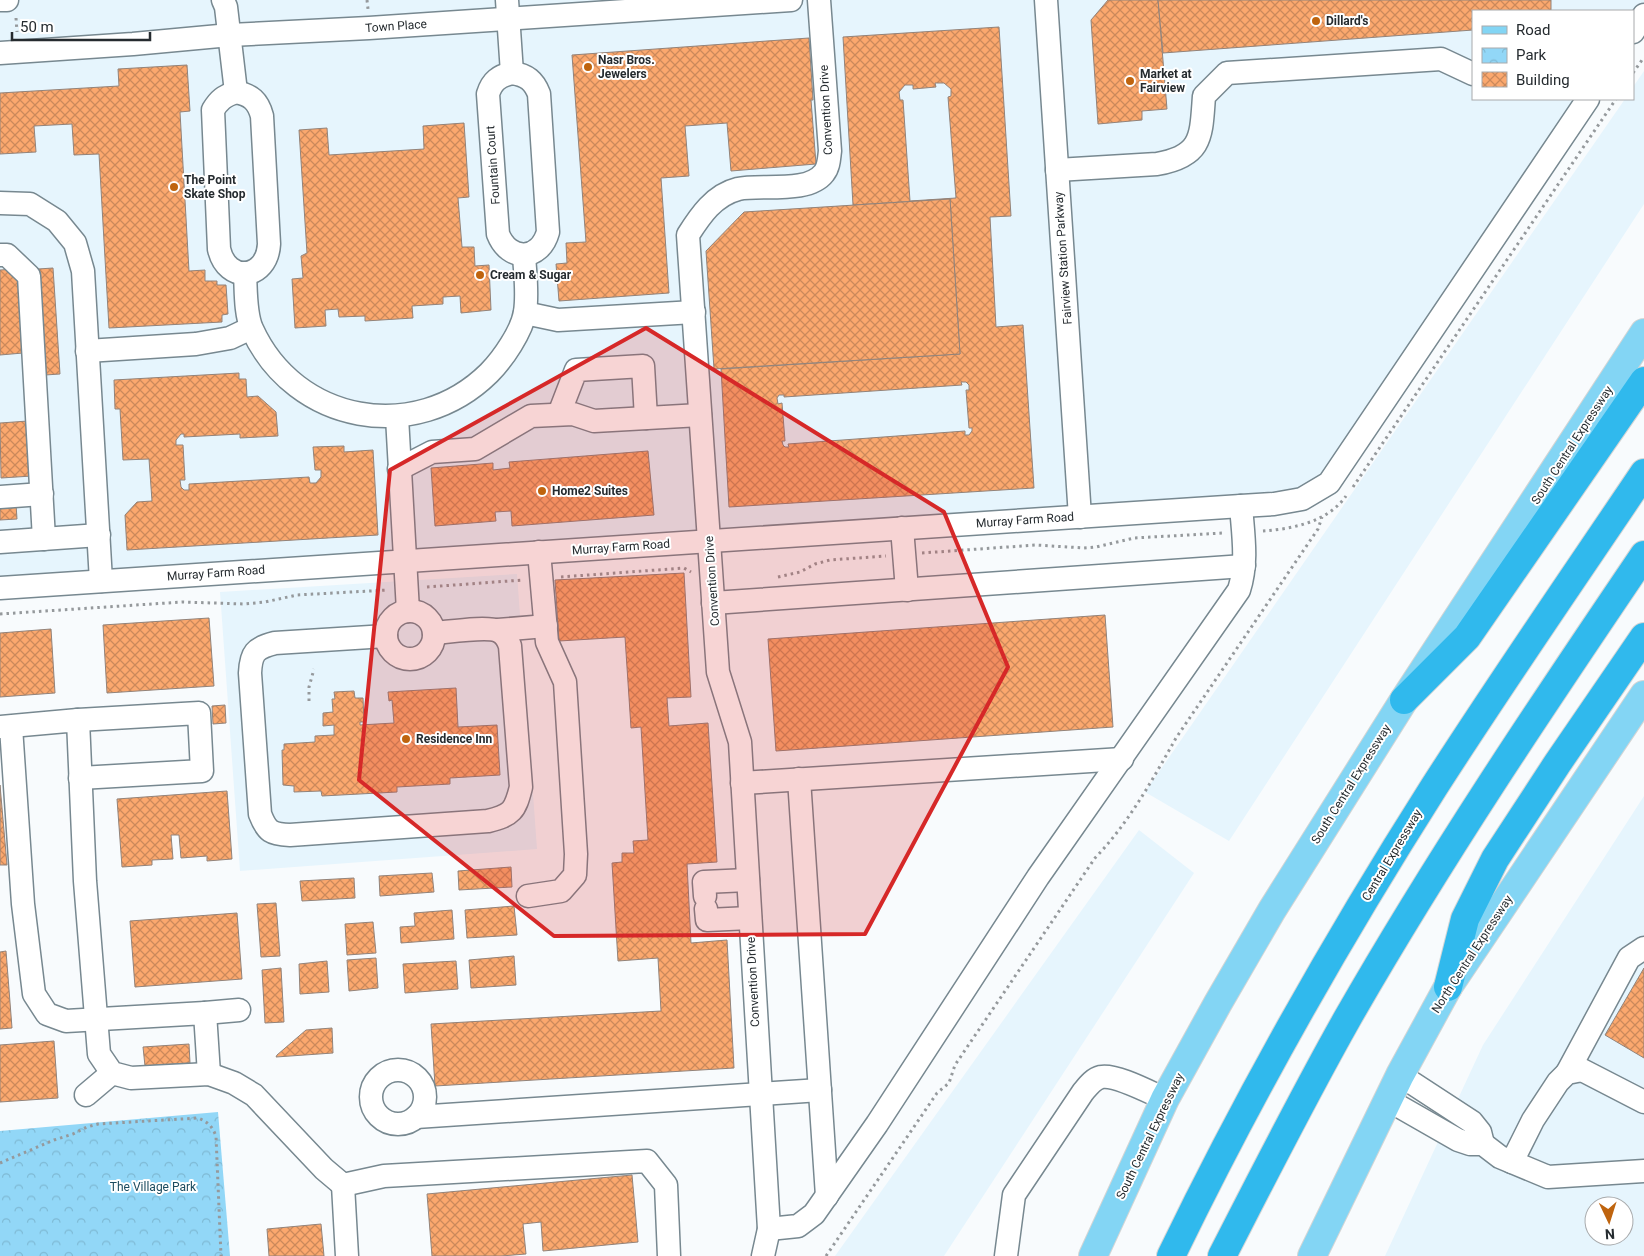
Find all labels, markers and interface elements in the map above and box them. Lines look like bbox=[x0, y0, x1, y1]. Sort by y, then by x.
scale bar bbox=[12, 10, 150, 42]
legend bbox=[1472, 10, 1634, 100]
place label: Dillard's bbox=[1326, 14, 1368, 28]
marker: Dillard's bbox=[1310, 15, 1322, 27]
street label: Town Place bbox=[365, 17, 427, 35]
text: 50 m bbox=[20, 18, 54, 36]
text: Road bbox=[1516, 21, 1550, 39]
text: Park bbox=[1516, 46, 1547, 64]
place label: Nasr Bros. Jewelers bbox=[598, 53, 655, 81]
marker: Nasr Bros. Jewelers bbox=[582, 61, 594, 73]
street label: Convention Drive bbox=[817, 65, 835, 155]
place label: Market at Fairview bbox=[1140, 67, 1192, 95]
text: Building bbox=[1516, 71, 1570, 89]
marker: Market at Fairview bbox=[1124, 75, 1136, 87]
street label: Fountain Court bbox=[483, 125, 503, 205]
place label: The Point Skate Shop bbox=[184, 173, 246, 201]
marker: The Point Skate Shop bbox=[168, 181, 180, 193]
street label: Fairview Station Parkway bbox=[1051, 191, 1075, 325]
place label: Cream & Sugar bbox=[490, 268, 572, 282]
marker: Cream & Sugar bbox=[474, 269, 486, 281]
street label: South Central Expressway bbox=[1528, 383, 1616, 507]
place label: Home2 Suites bbox=[552, 484, 628, 498]
marker: Home2 Suites bbox=[536, 485, 548, 497]
street label: Murray Farm Road bbox=[976, 510, 1074, 530]
street label: Convention Drive bbox=[702, 535, 722, 627]
street label: Murray Farm Road bbox=[572, 537, 670, 557]
street label: Murray Farm Road bbox=[167, 563, 265, 583]
street label: South Central Expressway bbox=[1308, 721, 1394, 846]
place label: Residence Inn bbox=[416, 732, 492, 746]
marker: Residence Inn bbox=[400, 733, 412, 745]
street label: Central Expressway bbox=[1359, 806, 1425, 903]
street label: North Central Expressway bbox=[1429, 892, 1516, 1016]
street label: Convention Drive bbox=[744, 937, 762, 1027]
street label: South Central Expressway bbox=[1113, 1070, 1187, 1201]
park label: The Village Park bbox=[110, 1180, 197, 1194]
north arrow bbox=[1584, 1196, 1634, 1246]
text: N bbox=[1604, 1226, 1615, 1242]

